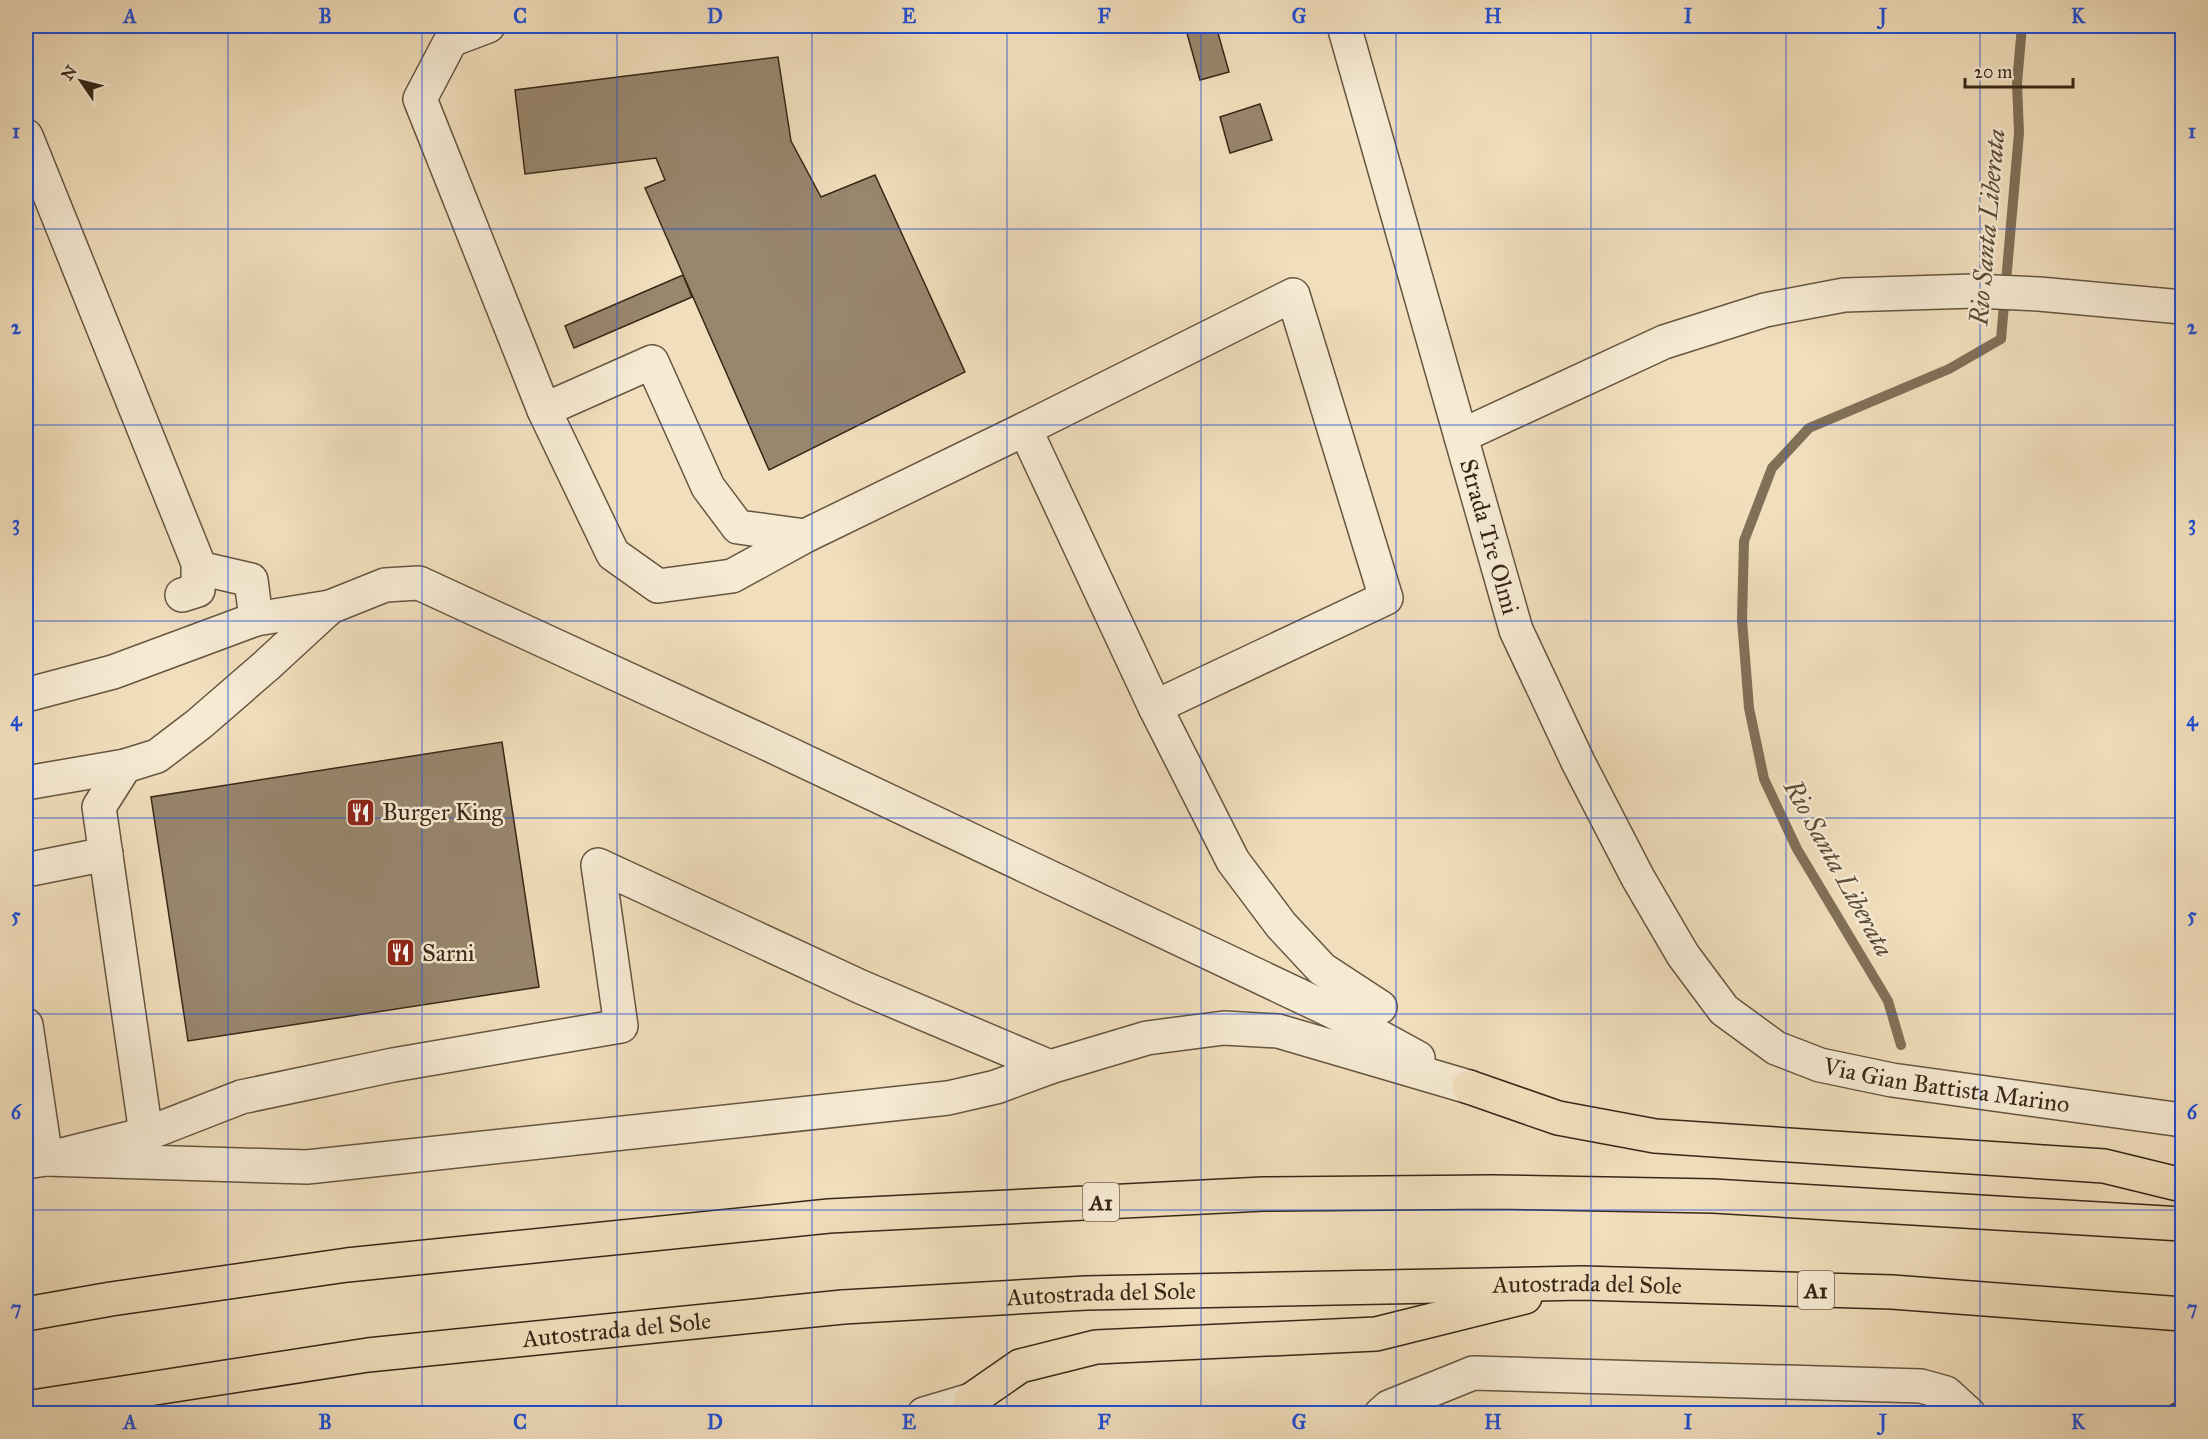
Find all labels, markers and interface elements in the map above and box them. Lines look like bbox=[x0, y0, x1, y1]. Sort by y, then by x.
text: A bbox=[121, 4, 137, 28]
text: B bbox=[318, 4, 332, 28]
text: C bbox=[513, 4, 527, 28]
text: D bbox=[707, 4, 723, 28]
text: E bbox=[902, 4, 917, 28]
text: F bbox=[1097, 4, 1111, 28]
text: G bbox=[1292, 4, 1307, 28]
text: H bbox=[1484, 4, 1502, 28]
text: I bbox=[1684, 4, 1693, 28]
text: J bbox=[1876, 4, 1888, 30]
text: K bbox=[2071, 4, 2086, 28]
north arrow bbox=[51, 51, 111, 111]
scale bar bbox=[1965, 51, 2073, 89]
text: N bbox=[57, 61, 81, 84]
text: 20 m bbox=[1974, 61, 2012, 83]
text: 1 bbox=[12, 119, 20, 143]
text: 1 bbox=[2188, 119, 2196, 143]
water label: Rio Santa Liberata bbox=[1962, 127, 2012, 328]
text: 2 bbox=[11, 315, 22, 339]
text: 2 bbox=[2187, 315, 2198, 339]
street label: Strada Tre Olmi bbox=[1453, 456, 1526, 618]
text: 3 bbox=[12, 511, 20, 536]
text: 3 bbox=[2188, 511, 2196, 536]
text: 4 bbox=[10, 707, 22, 732]
text: 4 bbox=[2186, 707, 2198, 732]
water label: Rio Santa Liberata bbox=[1777, 773, 1901, 962]
restaurant icon: Burger King bbox=[345, 796, 377, 828]
place label: Burger King bbox=[382, 797, 504, 827]
text: 5 bbox=[11, 903, 21, 927]
text: 5 bbox=[2187, 903, 2197, 927]
restaurant icon: Sarni bbox=[385, 937, 417, 969]
place label: Sarni bbox=[422, 938, 475, 968]
street label: Via Gian Battista Marino bbox=[1820, 1051, 2072, 1119]
text: 6 bbox=[11, 1100, 23, 1124]
text: 6 bbox=[2187, 1100, 2199, 1124]
road number: A1 bbox=[1083, 1183, 1119, 1221]
street label: Autostrada del Sole bbox=[1491, 1268, 1682, 1301]
road number: A1 bbox=[1798, 1271, 1834, 1309]
street label: Autostrada del Sole bbox=[1005, 1276, 1196, 1313]
text: 7 bbox=[11, 1296, 22, 1320]
text: 7 bbox=[2187, 1296, 2198, 1320]
street label: Autostrada del Sole bbox=[520, 1305, 712, 1354]
text: A bbox=[121, 1410, 137, 1434]
text: B bbox=[318, 1410, 332, 1434]
text: C bbox=[513, 1410, 527, 1434]
text: D bbox=[707, 1410, 723, 1434]
text: E bbox=[902, 1410, 917, 1434]
text: F bbox=[1097, 1410, 1111, 1434]
text: G bbox=[1292, 1410, 1307, 1434]
text: H bbox=[1484, 1410, 1502, 1434]
text: I bbox=[1684, 1410, 1693, 1434]
text: J bbox=[1876, 1410, 1888, 1436]
text: K bbox=[2071, 1410, 2086, 1434]

